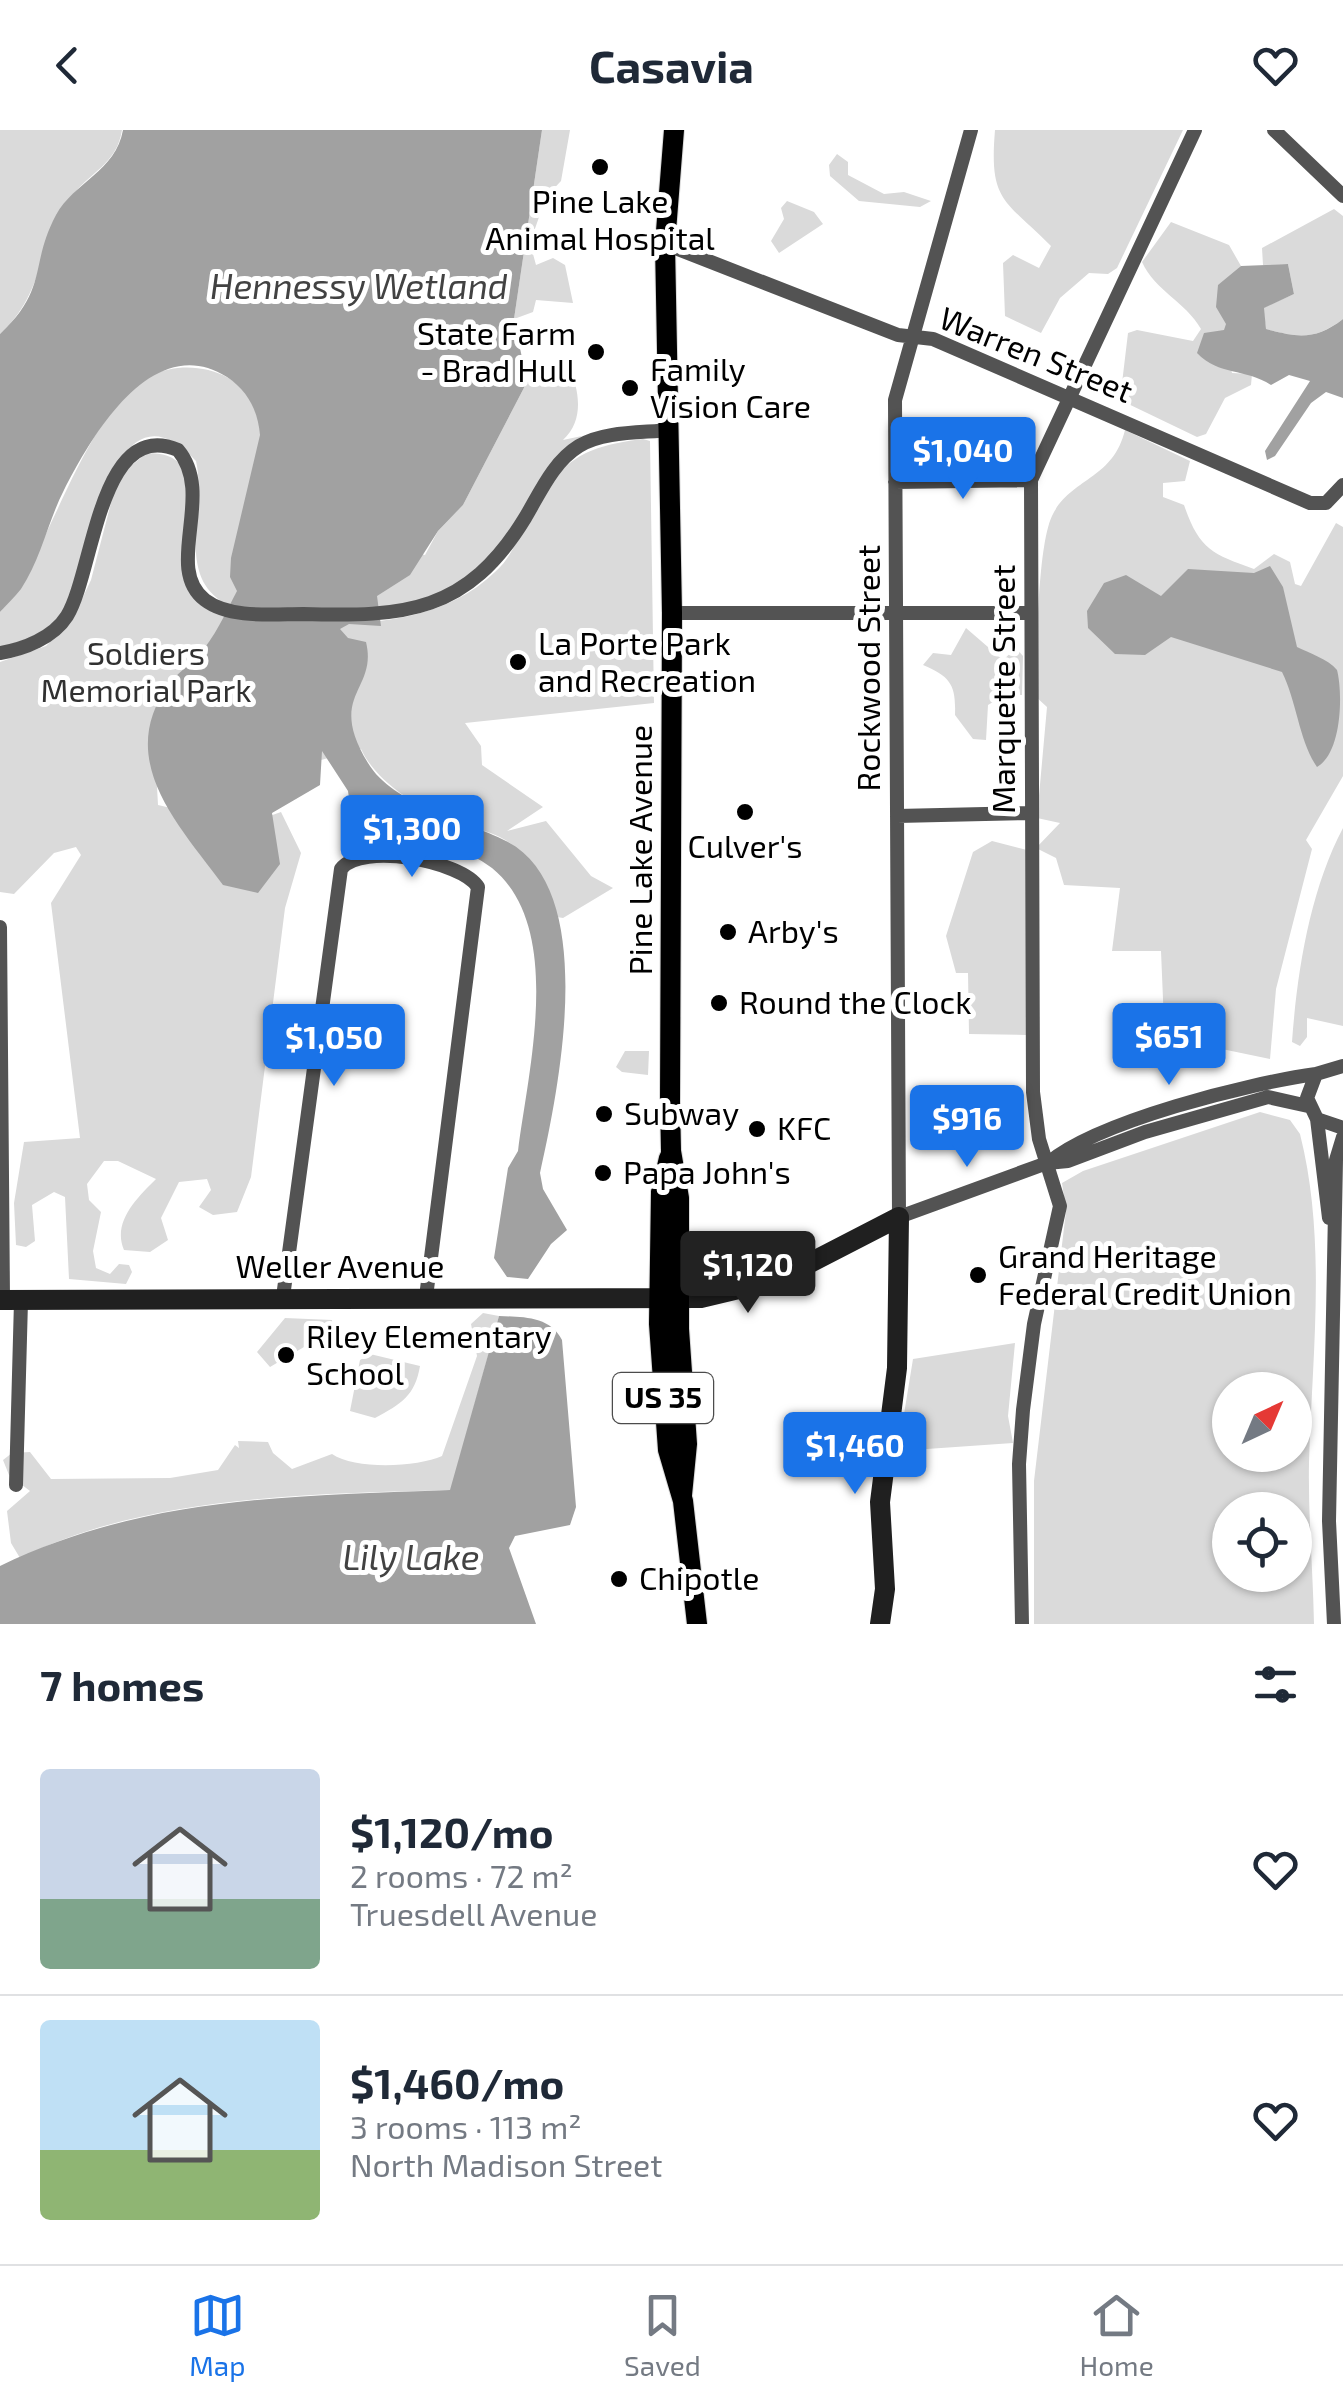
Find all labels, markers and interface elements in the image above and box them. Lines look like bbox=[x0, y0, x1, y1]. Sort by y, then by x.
icon: back bbox=[40, 38, 95, 93]
text: Casavia bbox=[589, 38, 754, 92]
icon: heart bbox=[1248, 38, 1303, 93]
marker: Pine Lake Animal Hospital bbox=[589, 156, 611, 178]
place label: Pine Lake Animal Hospital bbox=[485, 181, 715, 256]
water label: Hennessy Wetland bbox=[210, 264, 508, 307]
street label: Warren Street bbox=[935, 297, 1139, 409]
place label: State Farm - Brad Hull bbox=[417, 313, 576, 388]
marker: State Farm - Brad Hull bbox=[585, 341, 607, 363]
place label: Family Vision Care bbox=[650, 349, 811, 424]
marker: Family Vision Care bbox=[619, 377, 641, 399]
pin: $1,040 bbox=[882, 417, 1044, 502]
text: $1,040 bbox=[913, 430, 1013, 468]
street label: Rockwood Street bbox=[848, 545, 886, 791]
street label: Marquette Street bbox=[983, 564, 1021, 814]
place label: La Porte Park and Recreation bbox=[538, 623, 756, 698]
park label: Soldiers Memorial Park bbox=[40, 633, 252, 708]
marker: La Porte Park and Recreation bbox=[507, 651, 529, 673]
street label: Pine Lake Avenue bbox=[620, 725, 658, 975]
pin: $1,300 bbox=[331, 795, 493, 880]
marker: Culver's bbox=[734, 801, 756, 823]
text: $1,300 bbox=[363, 808, 461, 846]
place label: Culver's bbox=[687, 826, 803, 864]
place label: Arby's bbox=[748, 911, 839, 949]
marker: Arby's bbox=[717, 921, 739, 943]
place label: Round the Clock bbox=[739, 982, 971, 1020]
marker: Round the Clock bbox=[708, 992, 730, 1014]
pin: $651 bbox=[1110, 1003, 1228, 1088]
pin: $1,050 bbox=[253, 1004, 415, 1089]
text: $651 bbox=[1135, 1016, 1203, 1054]
text: $1,050 bbox=[285, 1017, 383, 1055]
pin: $916 bbox=[908, 1085, 1026, 1170]
place label: Subway bbox=[624, 1093, 739, 1131]
text: $916 bbox=[932, 1098, 1002, 1136]
marker: Subway bbox=[593, 1103, 615, 1125]
place label: KFC bbox=[777, 1108, 831, 1146]
marker: KFC bbox=[746, 1118, 768, 1140]
place label: Papa John's bbox=[623, 1152, 791, 1190]
marker: Papa John's bbox=[592, 1162, 614, 1184]
pin: $1,120 bbox=[667, 1231, 829, 1316]
place label: Grand Heritage Federal Credit Union bbox=[998, 1236, 1292, 1311]
text: $1,120 bbox=[702, 1244, 794, 1282]
street label: Weller Avenue bbox=[236, 1246, 444, 1284]
marker: Grand Heritage Federal Credit Union bbox=[967, 1264, 989, 1286]
place label: Riley Elementary School bbox=[306, 1316, 552, 1391]
marker: Riley Elementary School bbox=[275, 1344, 297, 1366]
north arrow bbox=[1212, 1372, 1312, 1472]
map controls bbox=[1212, 1372, 1312, 1592]
road number: US 35 bbox=[613, 1373, 713, 1423]
pin: $1,460 bbox=[774, 1412, 936, 1497]
text: $1,460 bbox=[805, 1425, 905, 1463]
button: locate bbox=[1212, 1492, 1312, 1592]
water label: Lily Lake bbox=[342, 1535, 480, 1578]
place label: Chipotle bbox=[639, 1558, 759, 1596]
marker: Chipotle bbox=[608, 1568, 630, 1590]
icon: filters bbox=[1248, 1657, 1303, 1712]
text: 7 homes bbox=[40, 1659, 204, 1709]
text: $1,120/mo bbox=[350, 1806, 554, 1856]
icon: home bbox=[120, 1809, 240, 1929]
icon: heart bbox=[1248, 1842, 1303, 1897]
text: 2 rooms · 72 m² bbox=[350, 1856, 573, 1894]
text: Truesdell Avenue bbox=[350, 1894, 597, 1932]
text: $1,460/mo bbox=[350, 2057, 564, 2107]
icon: home bbox=[120, 2060, 240, 2180]
icon: heart bbox=[1248, 2093, 1303, 2148]
text: 3 rooms · 113 m² bbox=[350, 2107, 582, 2145]
text: North Madison Street bbox=[350, 2145, 662, 2183]
tab: Map bbox=[189, 2288, 245, 2382]
tab: Saved bbox=[624, 2288, 701, 2382]
tab: Home bbox=[1080, 2288, 1154, 2382]

